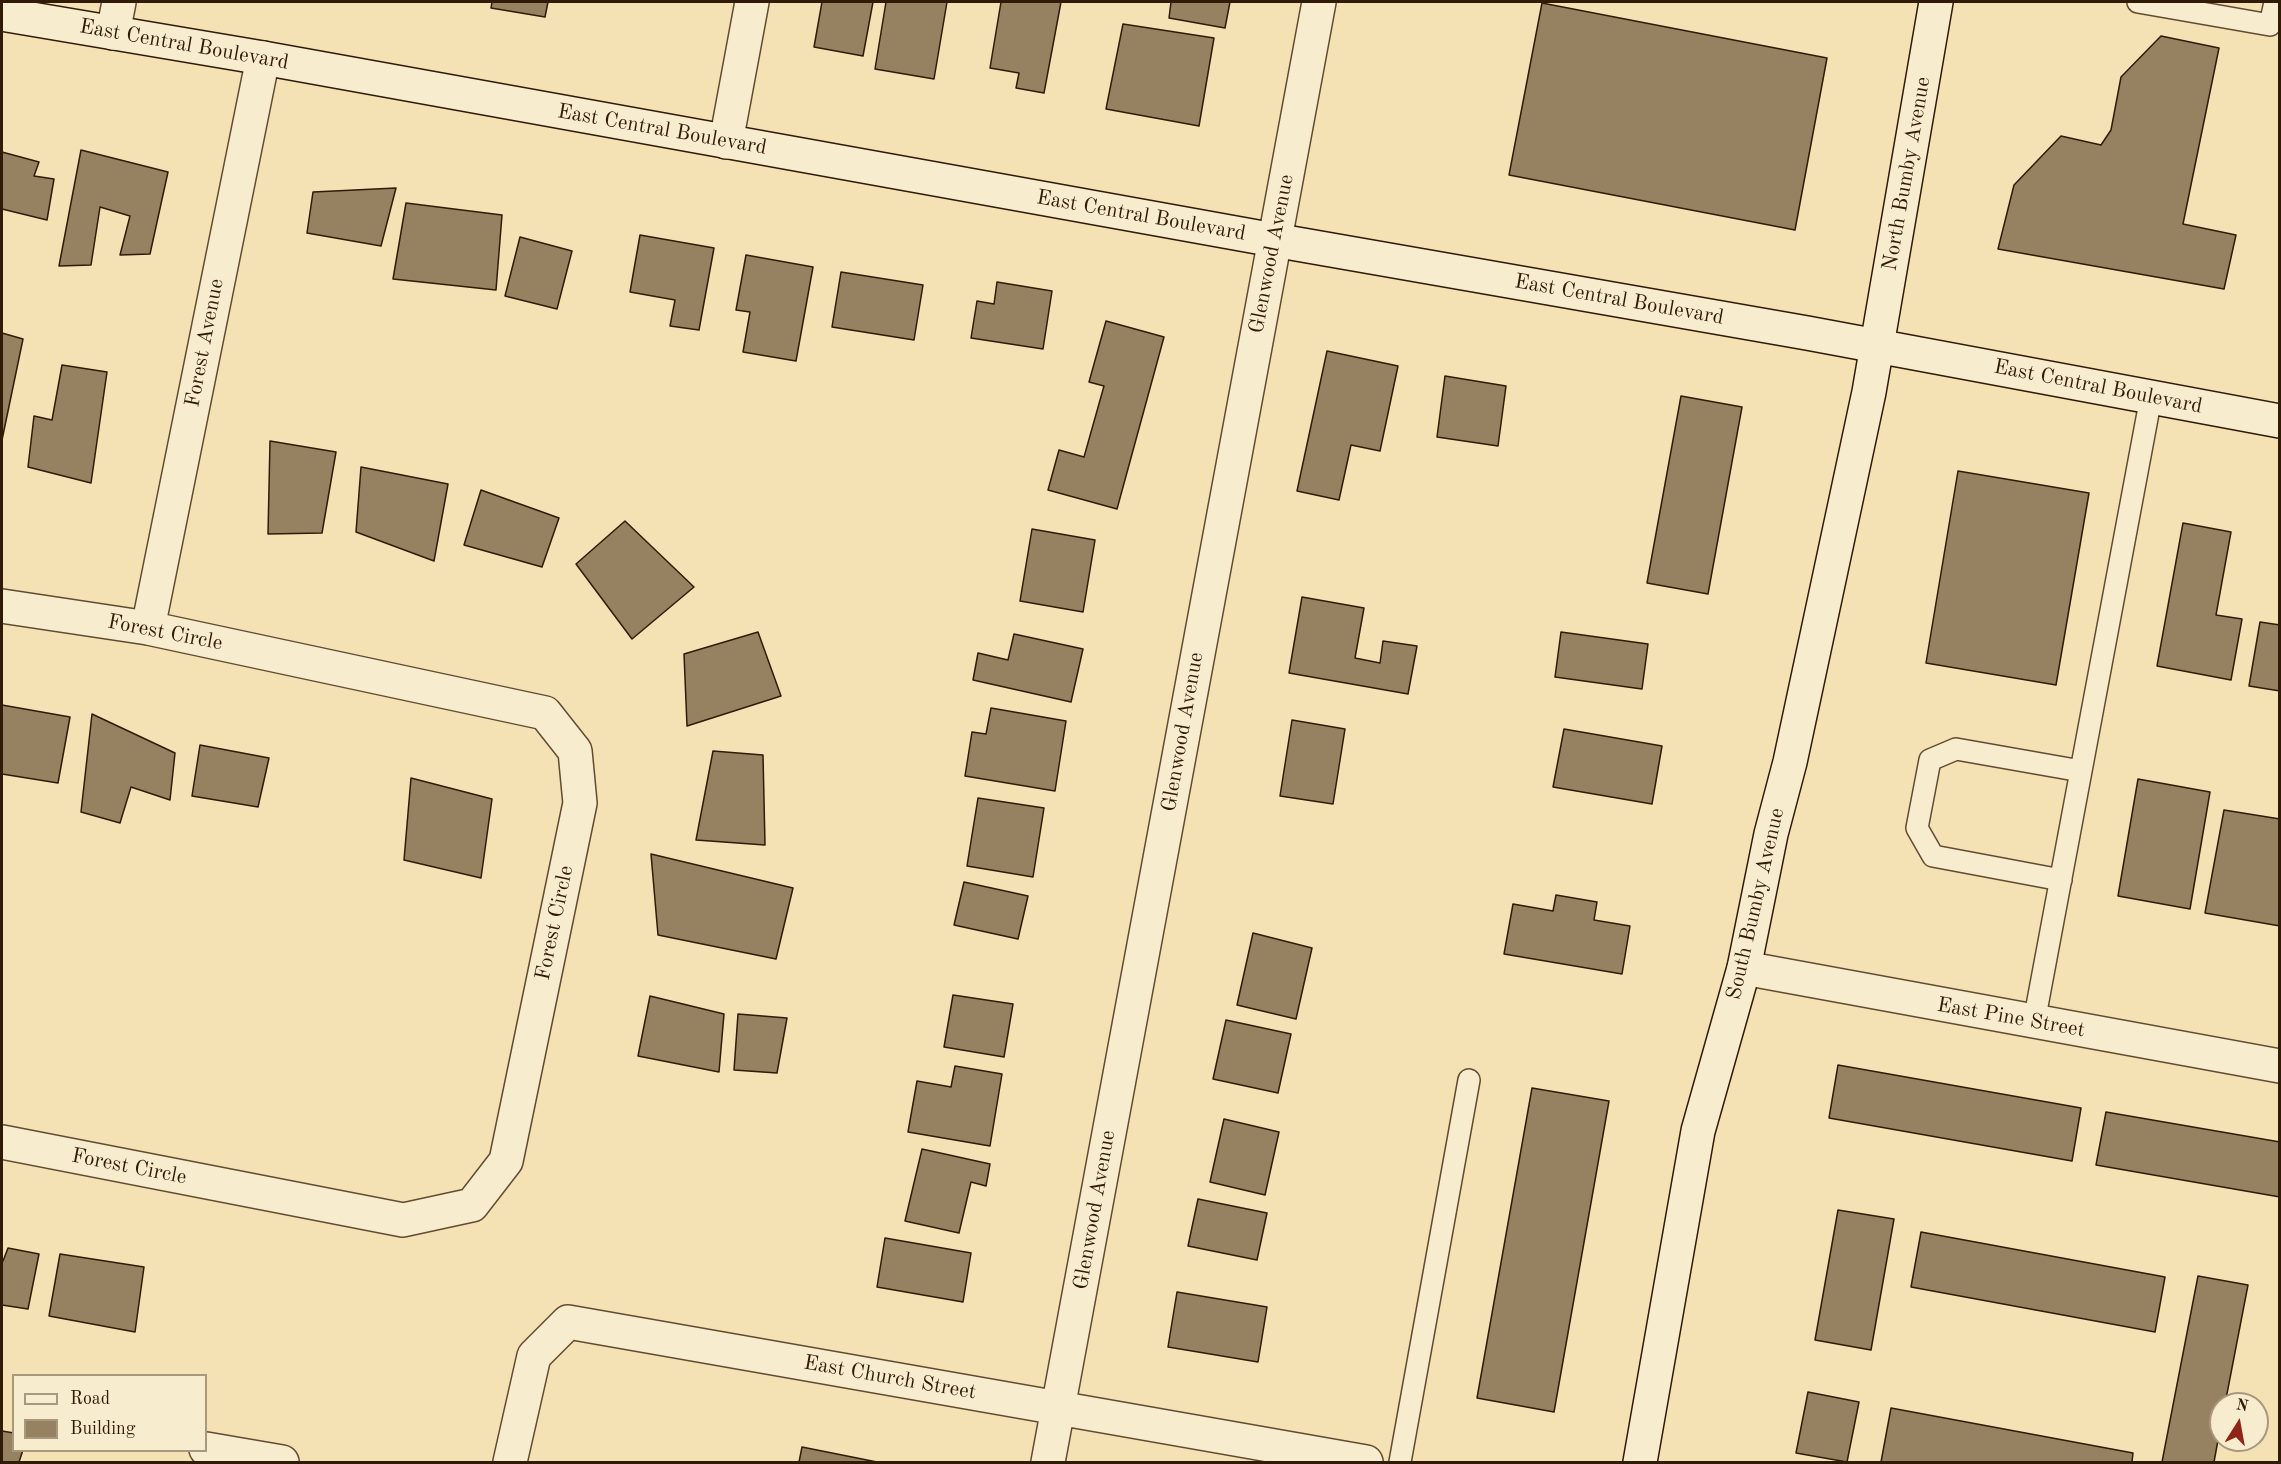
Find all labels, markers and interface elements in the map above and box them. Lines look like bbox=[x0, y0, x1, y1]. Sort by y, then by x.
street label: East Central Boulevard bbox=[77, 14, 291, 76]
street label: North Bumby Avenue bbox=[1878, 75, 1936, 273]
street label: East Central Boulevard bbox=[555, 99, 769, 161]
street label: Glenwood Avenue bbox=[1244, 172, 1300, 336]
street label: East Central Boulevard bbox=[1034, 185, 1248, 247]
street label: East Central Boulevard bbox=[1512, 269, 1726, 331]
street label: Forest Avenue bbox=[180, 277, 230, 409]
street label: East Central Boulevard bbox=[1992, 354, 2204, 420]
street label: Forest Circle bbox=[105, 610, 225, 656]
street label: Glenwood Avenue bbox=[1157, 650, 1209, 814]
street label: South Bumby Avenue bbox=[1722, 806, 1790, 1002]
street label: Forest Circle bbox=[531, 863, 579, 983]
street label: East Pine Street bbox=[1935, 993, 2087, 1043]
street label: Glenwood Avenue bbox=[1069, 1128, 1121, 1292]
street label: Forest Circle bbox=[69, 1144, 189, 1190]
street label: East Church Street bbox=[802, 1350, 978, 1406]
legend bbox=[12, 1374, 207, 1452]
text: Road bbox=[70, 1390, 110, 1408]
north arrow bbox=[2209, 1392, 2269, 1452]
text: N bbox=[2235, 1397, 2250, 1415]
text: Building bbox=[70, 1420, 135, 1438]

